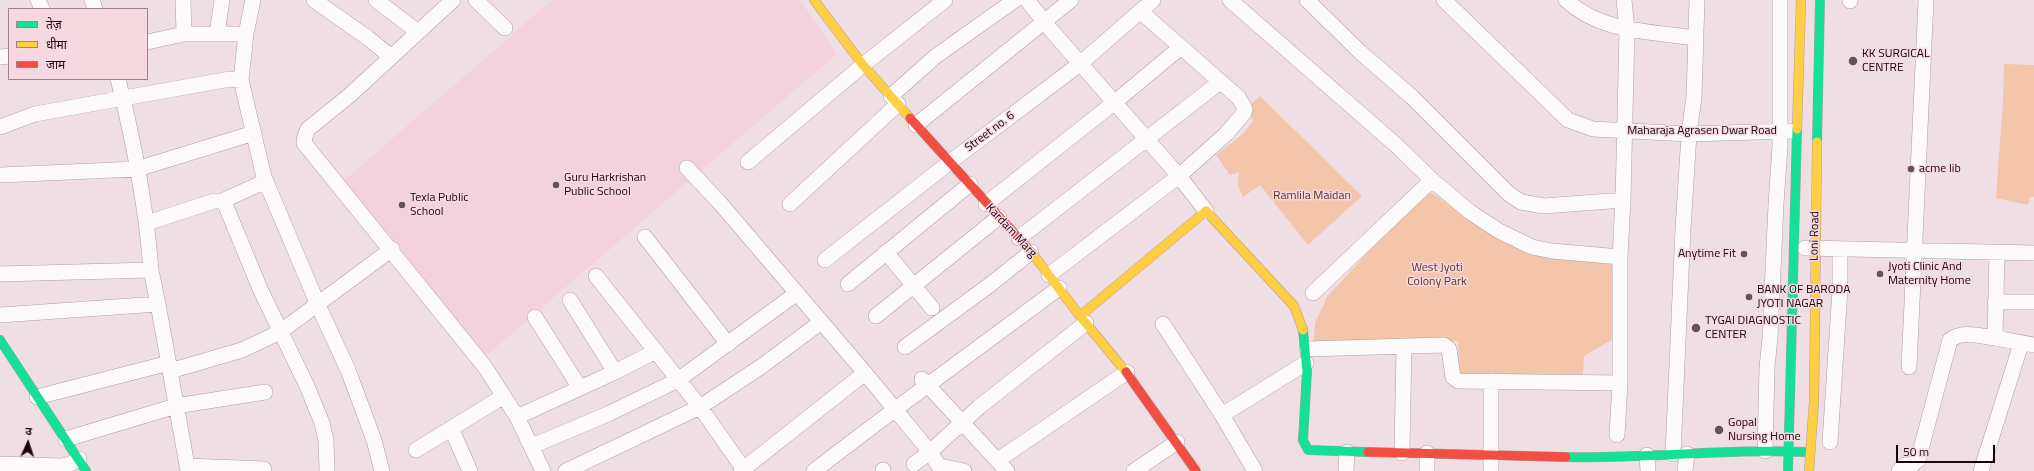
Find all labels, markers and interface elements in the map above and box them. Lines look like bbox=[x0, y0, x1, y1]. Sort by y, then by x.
legend bbox=[8, 8, 148, 80]
text: तेज़ bbox=[46, 15, 62, 34]
text: धीमा bbox=[46, 35, 67, 54]
place label: KK SURGICAL CENTRE bbox=[1862, 47, 1930, 75]
text: जाम bbox=[46, 55, 65, 74]
marker: KK SURGICAL CENTRE bbox=[1847, 55, 1859, 67]
street label: Street no. 6 bbox=[962, 109, 1018, 155]
street label: Maharaja Agrasen Dwar Road bbox=[1627, 124, 1777, 138]
place label: acme lib bbox=[1919, 162, 1961, 176]
marker: acme lib bbox=[1906, 164, 1916, 174]
place label: Guru Harkrishan Public School bbox=[564, 171, 646, 199]
marker: Guru Harkrishan Public School bbox=[551, 180, 561, 190]
park label: Ramlila Maidan bbox=[1273, 189, 1351, 203]
place label: Texla Public School bbox=[410, 191, 469, 219]
marker: Texla Public School bbox=[397, 200, 407, 210]
street label: Kardam Marg bbox=[982, 201, 1040, 261]
street label: Loni Road bbox=[1807, 211, 1823, 261]
place label: Anytime Fit bbox=[1678, 247, 1736, 261]
marker: Anytime Fit bbox=[1739, 249, 1749, 259]
place label: Jyoti Clinic And Maternity Home bbox=[1888, 260, 1971, 288]
park label: West Jyoti Colony Park bbox=[1407, 261, 1467, 289]
marker: Jyoti Clinic And Maternity Home bbox=[1875, 269, 1885, 279]
place label: BANK OF BARODA JYOTI NAGAR bbox=[1757, 283, 1850, 311]
marker: BANK OF BARODA JYOTI NAGAR bbox=[1744, 292, 1754, 302]
place label: TYGAI DIAGNOSTIC CENTER bbox=[1705, 314, 1801, 342]
marker: TYGAI DIAGNOSTIC CENTER bbox=[1690, 322, 1702, 334]
place label: Gopal Nursing Home bbox=[1728, 416, 1801, 444]
north arrow bbox=[8, 423, 48, 463]
text: उ bbox=[25, 423, 32, 439]
marker: Gopal Nursing Home bbox=[1713, 424, 1725, 436]
scale bar bbox=[1898, 437, 1997, 463]
text: 50 m bbox=[1903, 442, 1929, 461]

